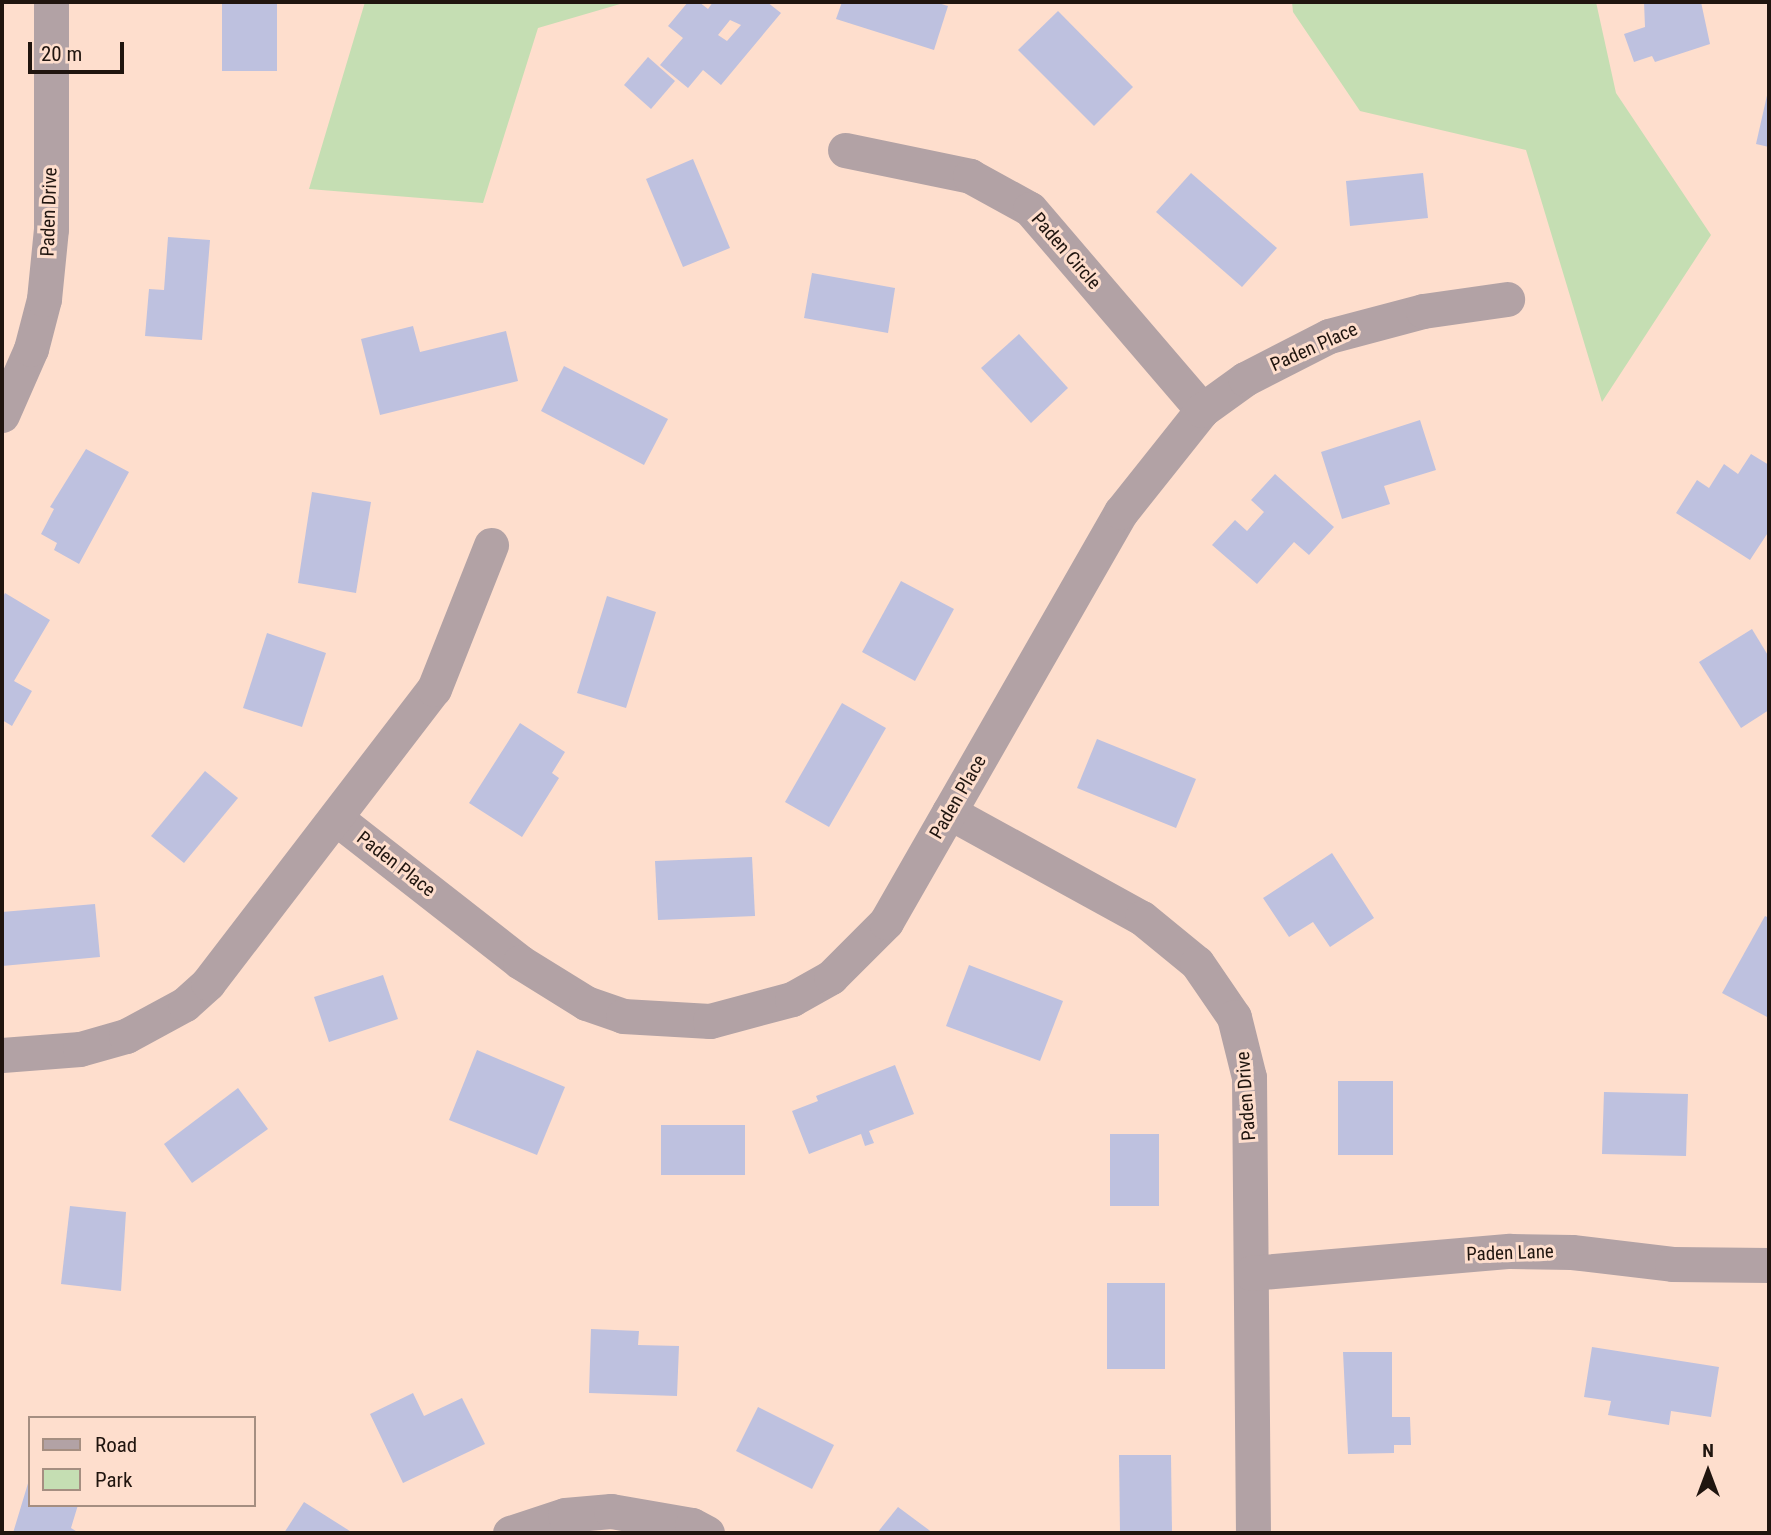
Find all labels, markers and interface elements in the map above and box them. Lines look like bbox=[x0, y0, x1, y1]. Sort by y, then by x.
scale bar bbox=[32, 28, 128, 72]
text: 20 m bbox=[41, 42, 82, 66]
street label: Paden Drive bbox=[36, 167, 62, 257]
street label: Paden Circle bbox=[1026, 208, 1106, 294]
street label: Paden Place bbox=[1267, 318, 1361, 376]
street label: Paden Place bbox=[925, 751, 991, 843]
street label: Paden Place bbox=[352, 826, 440, 902]
street label: Paden Drive bbox=[1232, 1051, 1260, 1141]
street label: Paden Lane bbox=[1466, 1240, 1554, 1266]
legend bbox=[28, 1416, 256, 1507]
text: Road bbox=[95, 1433, 137, 1457]
north arrow bbox=[1673, 1437, 1743, 1507]
text: N bbox=[1702, 1439, 1714, 1462]
text: Park bbox=[95, 1468, 132, 1492]

